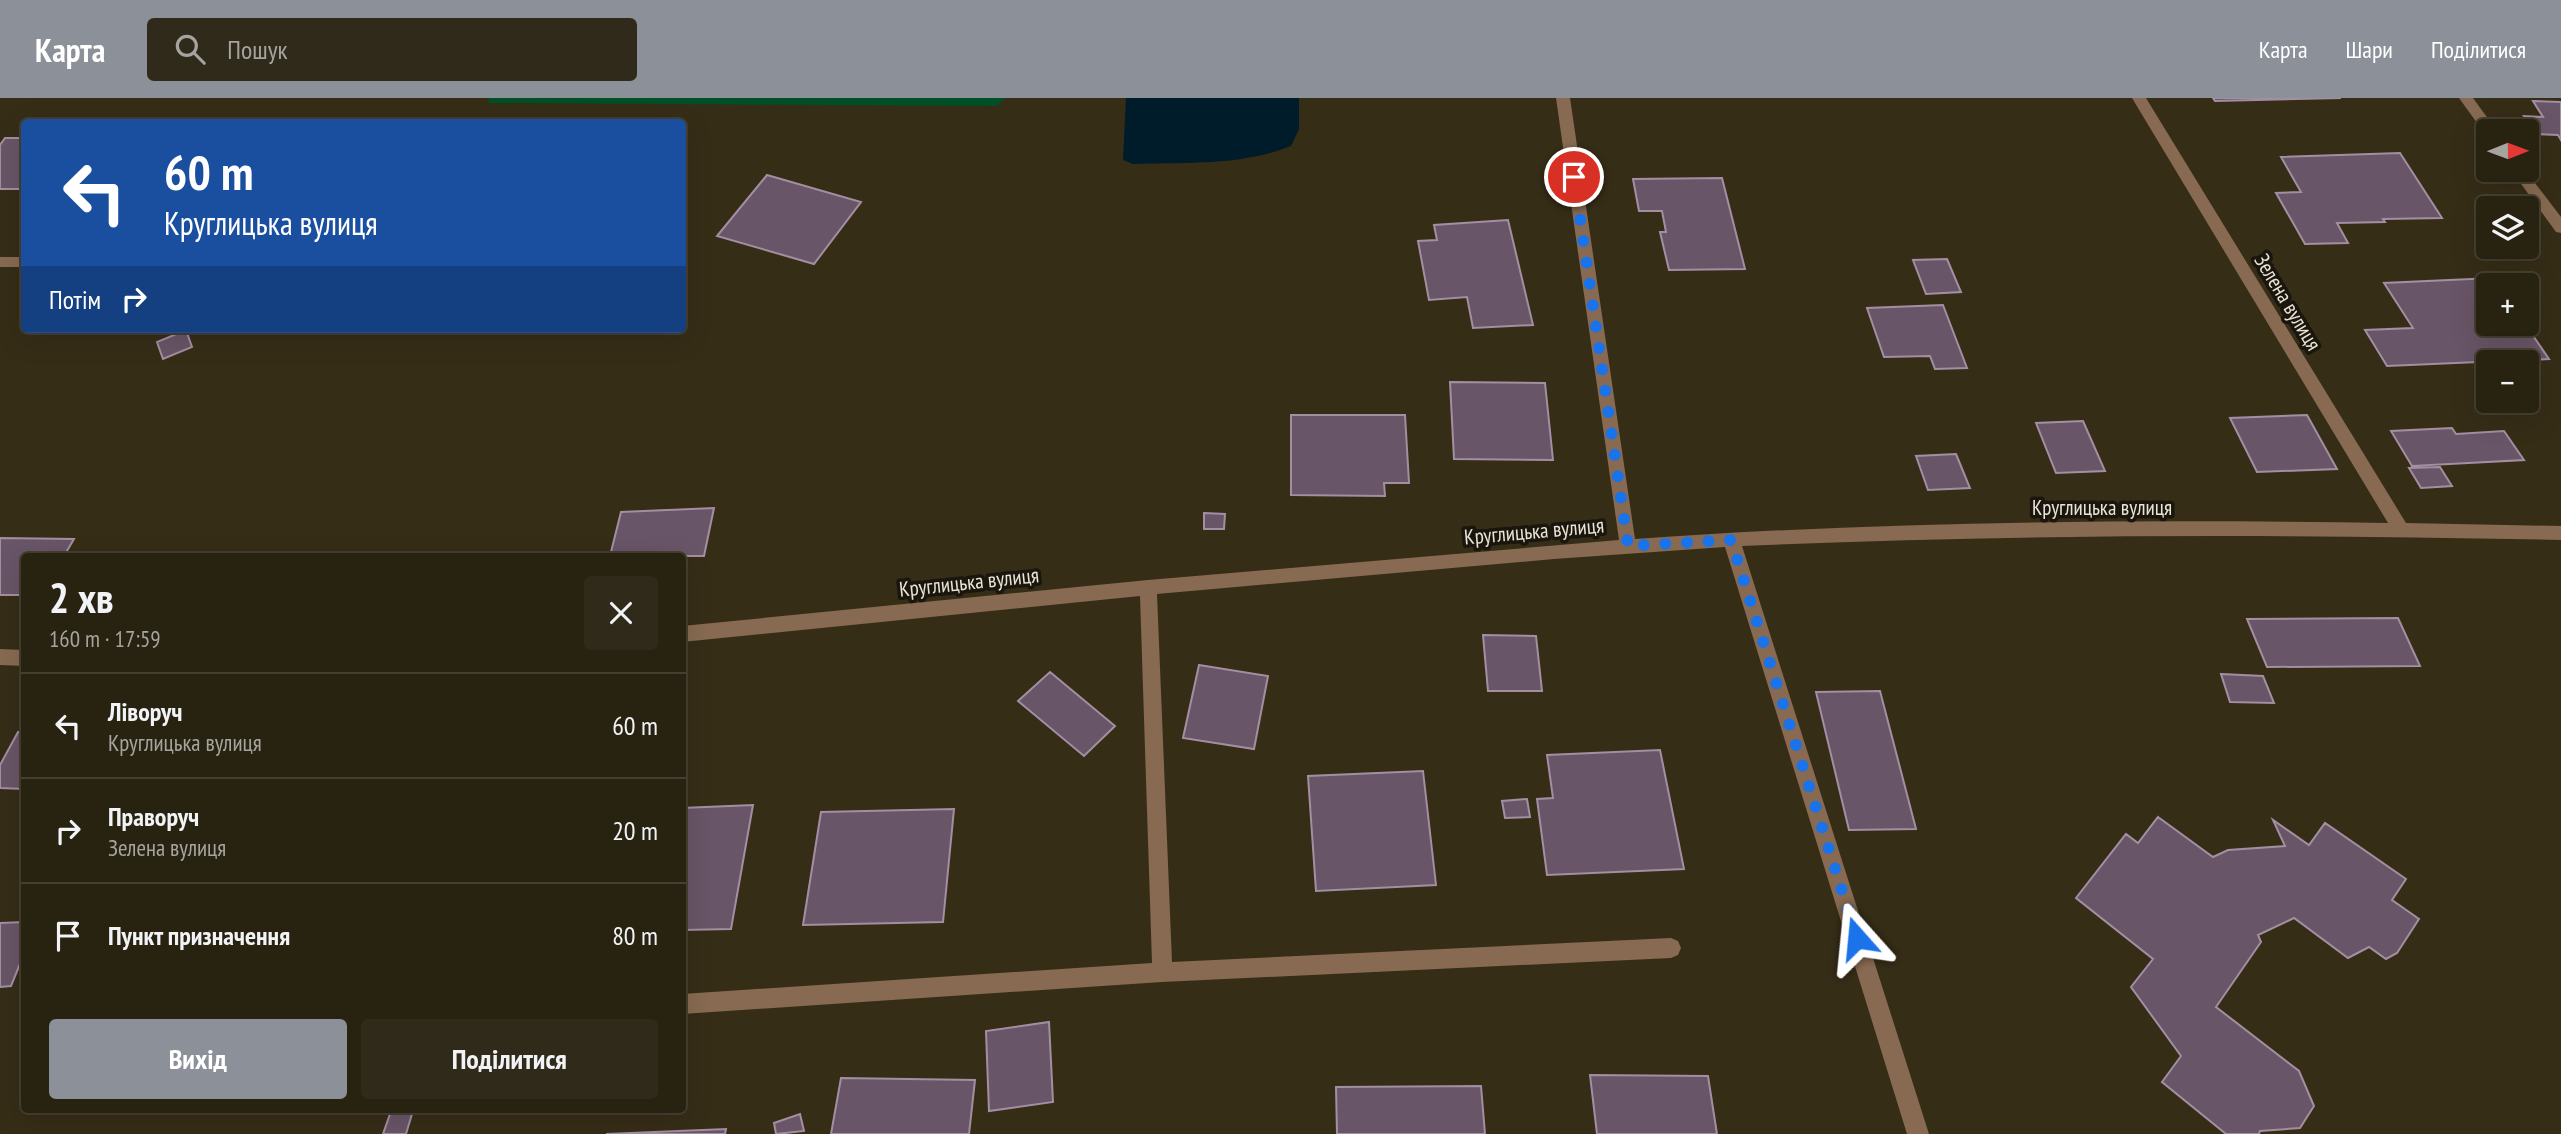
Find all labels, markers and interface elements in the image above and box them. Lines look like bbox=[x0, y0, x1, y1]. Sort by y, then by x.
search box bbox=[147, 18, 637, 81]
text: Карта bbox=[35, 28, 105, 71]
icon: search bbox=[171, 30, 209, 68]
text: Пошук bbox=[227, 33, 288, 66]
text: Карта bbox=[2259, 34, 2308, 65]
text: Шари bbox=[2346, 34, 2393, 65]
text: Поділитися bbox=[2431, 34, 2526, 65]
north arrow bbox=[2476, 119, 2539, 182]
map controls bbox=[2476, 119, 2539, 413]
text: 60 m bbox=[164, 140, 253, 204]
icon: left bbox=[49, 147, 140, 238]
pin bbox=[1544, 147, 1604, 207]
icon: arrive bbox=[1555, 158, 1593, 196]
button: layers bbox=[2476, 196, 2539, 259]
text: Круглицька вулиця bbox=[164, 202, 378, 244]
street label: Зелена вулиця bbox=[2249, 249, 2327, 355]
button: + bbox=[2476, 273, 2539, 336]
icon: right bbox=[115, 280, 153, 318]
text: Потім bbox=[49, 283, 101, 316]
button: − bbox=[2476, 350, 2539, 413]
street label: Круглицька вулиця bbox=[2032, 494, 2172, 521]
street label: Круглицька вулиця bbox=[1463, 511, 1605, 551]
street label: Круглицька вулиця bbox=[898, 561, 1040, 603]
text: 2 хв bbox=[49, 570, 114, 625]
button: close bbox=[584, 576, 658, 650]
text: 160 m · 17:59 bbox=[49, 624, 161, 653]
text: Ліворуч bbox=[108, 695, 182, 728]
icon: left bbox=[49, 707, 87, 745]
text: 60 m bbox=[612, 709, 658, 742]
text: Круглицька вулиця bbox=[108, 728, 262, 757]
text: Праворуч bbox=[108, 800, 199, 833]
icon: right bbox=[49, 812, 87, 850]
text: 20 m bbox=[612, 814, 658, 847]
text: Зелена вулиця bbox=[108, 833, 226, 862]
position arrow bbox=[1820, 901, 1894, 975]
icon: arrive bbox=[49, 917, 87, 955]
text: Пункт призначення bbox=[108, 919, 290, 952]
text: 80 m bbox=[612, 919, 658, 952]
button: Вихід bbox=[49, 1019, 347, 1099]
button: Поділитися bbox=[361, 1019, 658, 1099]

